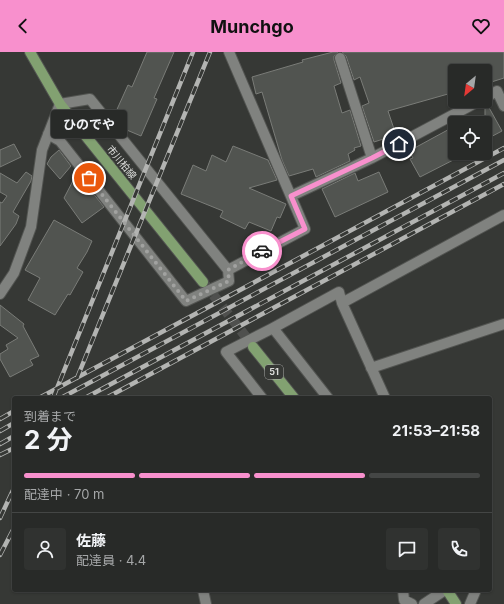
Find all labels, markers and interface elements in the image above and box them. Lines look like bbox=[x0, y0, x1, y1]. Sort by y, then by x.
icon: back bbox=[12, 15, 34, 37]
icon: heart bbox=[470, 15, 492, 37]
text: Munchgo bbox=[210, 16, 294, 37]
north arrow bbox=[448, 64, 492, 108]
map controls bbox=[448, 64, 492, 160]
callout: ひのでや bbox=[51, 110, 127, 138]
text: ひのでや bbox=[63, 116, 115, 132]
button: locate bbox=[448, 116, 492, 160]
pin bbox=[382, 127, 416, 161]
icon: home bbox=[388, 133, 410, 155]
street label: 市川柏線 bbox=[105, 143, 139, 181]
pin bbox=[72, 161, 106, 195]
icon: bag bbox=[78, 167, 100, 189]
courier bbox=[242, 231, 282, 271]
icon: car bbox=[251, 240, 273, 262]
road number: 51 bbox=[265, 365, 283, 379]
text: 到着まで bbox=[24, 408, 76, 424]
text: 21:53–21:58 bbox=[392, 421, 480, 440]
text: 2 分 bbox=[24, 424, 73, 455]
text: 配達中 · 70 m bbox=[24, 486, 104, 502]
button: person bbox=[24, 528, 66, 570]
button: chat bbox=[386, 528, 428, 570]
button: phone bbox=[438, 528, 480, 570]
text: 佐藤 bbox=[76, 531, 106, 550]
text: 配達員 · 4.4 bbox=[76, 552, 146, 568]

